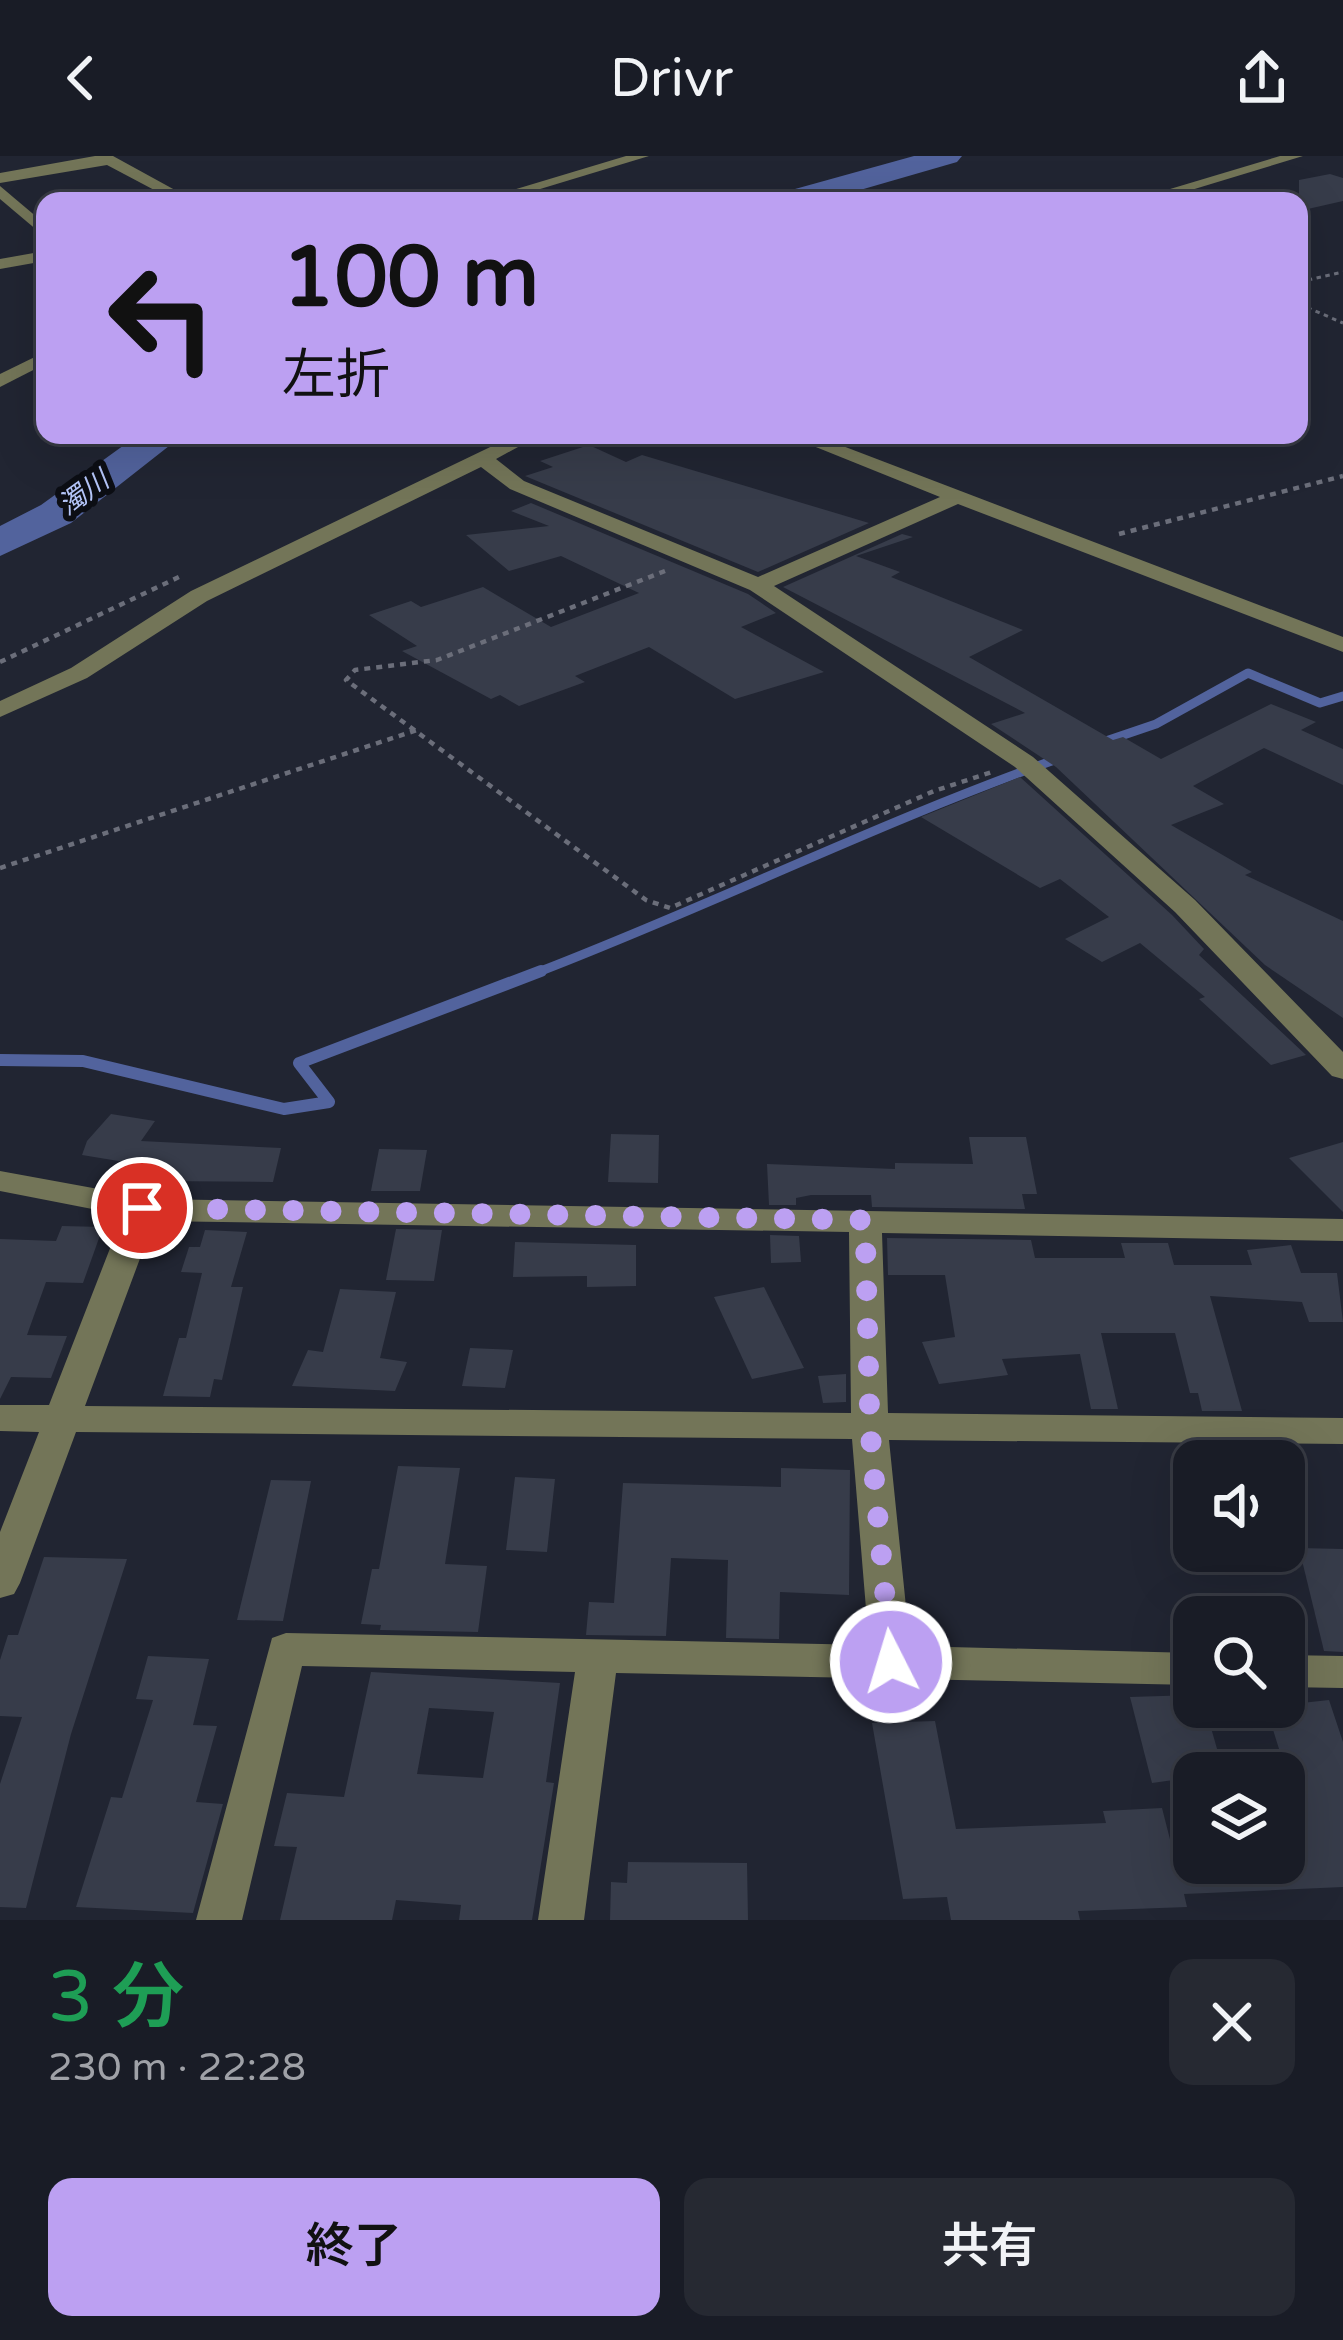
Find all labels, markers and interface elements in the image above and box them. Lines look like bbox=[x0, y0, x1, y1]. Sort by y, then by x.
icon: back bbox=[48, 45, 114, 111]
icon: share bbox=[1229, 45, 1295, 111]
text: Drivr bbox=[610, 46, 733, 111]
text: 100 m bbox=[282, 228, 539, 329]
icon: left bbox=[84, 240, 240, 396]
text: 左折 bbox=[282, 343, 390, 408]
water label: 濁川 bbox=[52, 462, 118, 522]
pin bbox=[91, 1157, 193, 1259]
icon: arrive bbox=[109, 1175, 175, 1241]
map controls bbox=[1173, 1440, 1305, 1884]
button: sound bbox=[1173, 1440, 1305, 1572]
button: search bbox=[1173, 1596, 1305, 1728]
position arrow bbox=[828, 1599, 954, 1725]
button: layers bbox=[1173, 1752, 1305, 1884]
text: 3 分 bbox=[48, 1955, 184, 2042]
button: close bbox=[1169, 1959, 1295, 2085]
text: 230 m · 22:28 bbox=[48, 2044, 306, 2091]
button: 終了 bbox=[48, 2178, 660, 2316]
button: 共有 bbox=[684, 2178, 1295, 2316]

